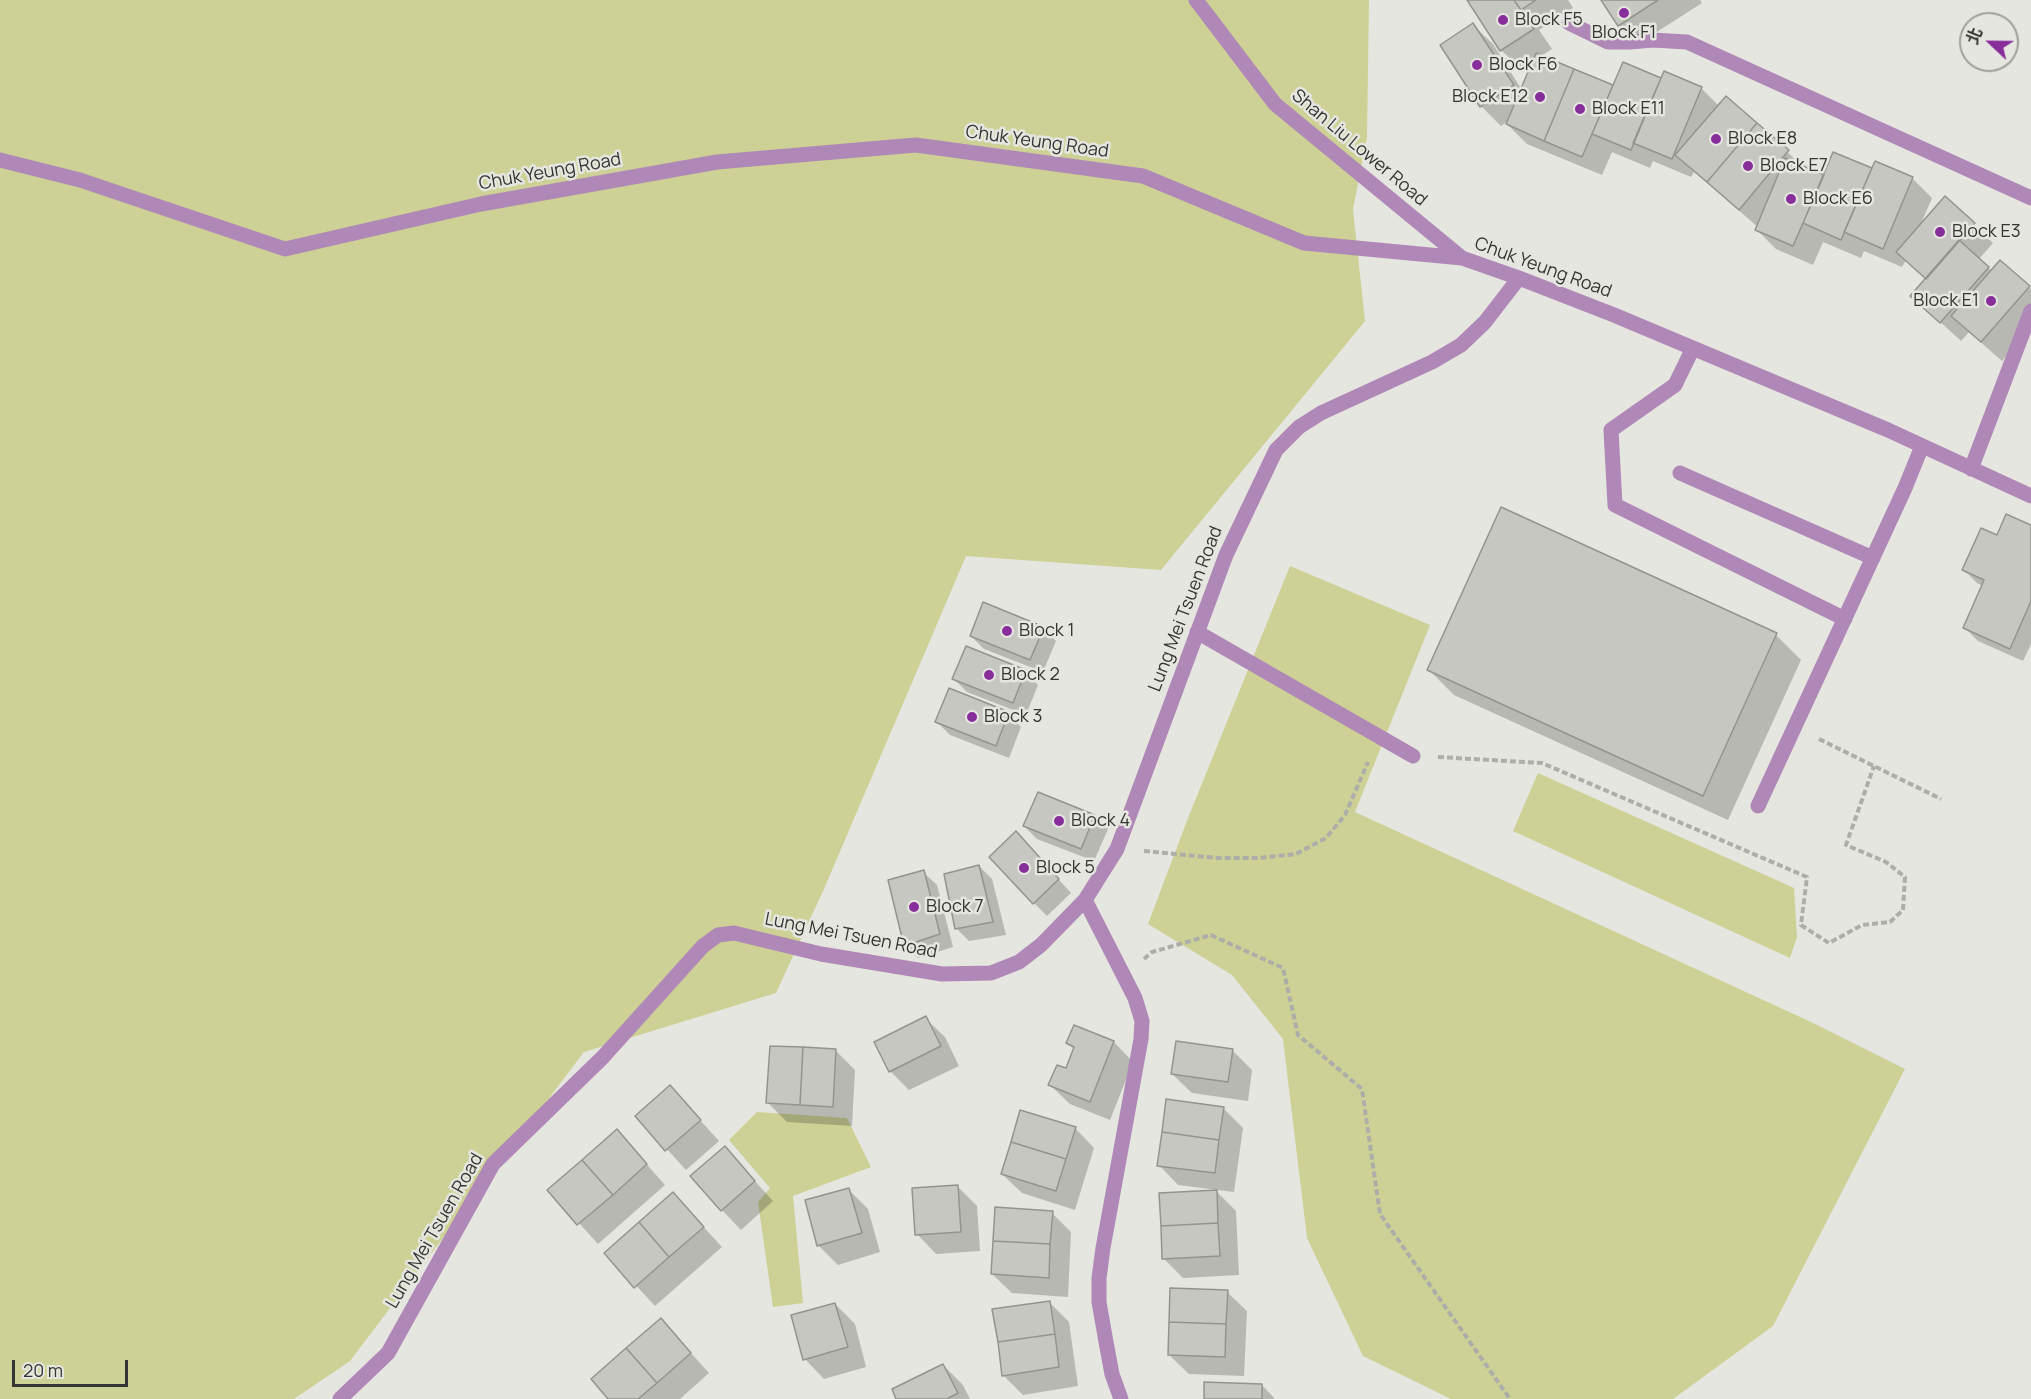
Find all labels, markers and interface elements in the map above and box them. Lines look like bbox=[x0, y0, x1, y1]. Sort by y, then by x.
marker: Block F1 bbox=[1617, 6, 1631, 20]
place label: Block F5 bbox=[1515, 9, 1583, 31]
north arrow bbox=[1959, 12, 2019, 72]
marker: Block F5 bbox=[1496, 13, 1510, 27]
place label: Block F1 bbox=[1592, 22, 1656, 44]
text: 北 bbox=[1961, 24, 1987, 48]
place label: Block F6 bbox=[1489, 54, 1558, 76]
marker: Block F6 bbox=[1470, 58, 1484, 72]
street label: Shan Liu Lower Road bbox=[1287, 85, 1431, 211]
place label: Block E12 bbox=[1452, 86, 1528, 108]
marker: Block E12 bbox=[1533, 90, 1547, 104]
place label: Block E11 bbox=[1592, 98, 1665, 120]
marker: Block E11 bbox=[1573, 102, 1587, 116]
street label: Chuk Yeung Road bbox=[964, 121, 1110, 163]
place label: Block E8 bbox=[1728, 128, 1797, 150]
marker: Block E8 bbox=[1709, 132, 1723, 146]
street label: Chuk Yeung Road bbox=[477, 149, 623, 195]
place label: Block E7 bbox=[1760, 155, 1828, 177]
marker: Block E7 bbox=[1741, 159, 1755, 173]
place label: Block E6 bbox=[1803, 188, 1873, 210]
marker: Block E6 bbox=[1784, 192, 1798, 206]
place label: Block E3 bbox=[1952, 221, 2021, 243]
marker: Block E3 bbox=[1933, 225, 1947, 239]
street label: Chuk Yeung Road bbox=[1472, 233, 1614, 303]
place label: Block E1 bbox=[1913, 290, 1979, 312]
marker: Block E1 bbox=[1984, 294, 1998, 308]
street label: Lung Mei Tsuen Road bbox=[1145, 523, 1227, 695]
place label: Block 1 bbox=[1019, 620, 1074, 642]
marker: Block 1 bbox=[1000, 624, 1014, 638]
place label: Block 2 bbox=[1001, 664, 1060, 686]
marker: Block 2 bbox=[982, 668, 996, 682]
place label: Block 3 bbox=[984, 706, 1042, 728]
marker: Block 3 bbox=[965, 710, 979, 724]
place label: Block 4 bbox=[1071, 810, 1130, 832]
marker: Block 4 bbox=[1052, 814, 1066, 828]
place label: Block 5 bbox=[1036, 857, 1095, 879]
marker: Block 5 bbox=[1017, 861, 1031, 875]
place label: Block 7 bbox=[926, 896, 983, 918]
marker: Block 7 bbox=[907, 900, 921, 914]
street label: Lung Mei Tsuen Road bbox=[763, 909, 939, 963]
street label: Lung Mei Tsuen Road bbox=[382, 1150, 488, 1312]
scale bar bbox=[15, 1348, 130, 1386]
text: 20 m bbox=[23, 1358, 63, 1382]

